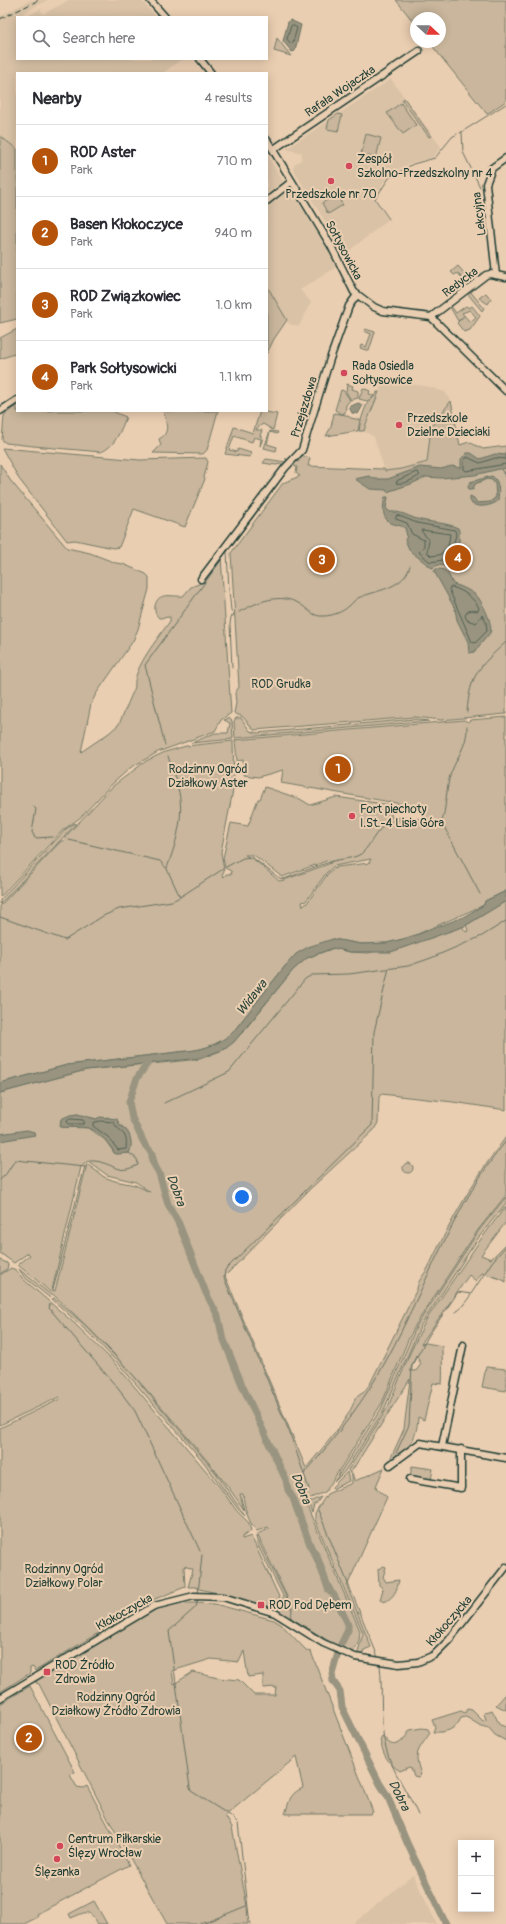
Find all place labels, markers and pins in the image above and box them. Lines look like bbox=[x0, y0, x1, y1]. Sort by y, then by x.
place label: Zespół Szkolno-Przedszkolny nr 4 bbox=[357, 152, 492, 181]
marker: Zespół Szkolno-Przedszkolny nr 4 bbox=[344, 161, 354, 171]
marker: Przedszkole nr 70 bbox=[326, 176, 336, 186]
place label: Przedszkole nr 70 bbox=[285, 187, 377, 202]
place label: Rada Osiedla Sołtysowice bbox=[352, 359, 414, 388]
marker: Rada Osiedla Sołtysowice bbox=[339, 368, 349, 378]
place label: Przedszkole Dzielne Dzieciaki bbox=[407, 411, 490, 440]
marker: Przedszkole Dzielne Dzieciaki bbox=[394, 420, 404, 430]
pin: 4 bbox=[445, 543, 471, 573]
pin: 3 bbox=[309, 545, 335, 575]
pin: 1 bbox=[325, 754, 351, 784]
place label: Fort piechoty I.St.-4 Lisia Góra bbox=[360, 802, 445, 831]
marker: Fort piechoty I.St.-4 Lisia Góra bbox=[347, 811, 357, 821]
place label: ROD Pod Dębem bbox=[269, 1598, 352, 1613]
marker: ROD Pod Dębem bbox=[256, 1600, 266, 1610]
place label: ROD Źródło Zdrowia bbox=[55, 1657, 115, 1687]
marker: ROD Źródło Zdrowia bbox=[42, 1667, 52, 1677]
pin: 2 bbox=[16, 1723, 42, 1753]
place label: Centrum Piłkarskie Ślęzy Wrocław bbox=[68, 1832, 161, 1861]
marker: Centrum Piłkarskie Ślęzy Wrocław bbox=[55, 1841, 65, 1851]
marker: Ślęzanka bbox=[52, 1854, 62, 1864]
place label: Ślęzanka bbox=[34, 1864, 80, 1880]

